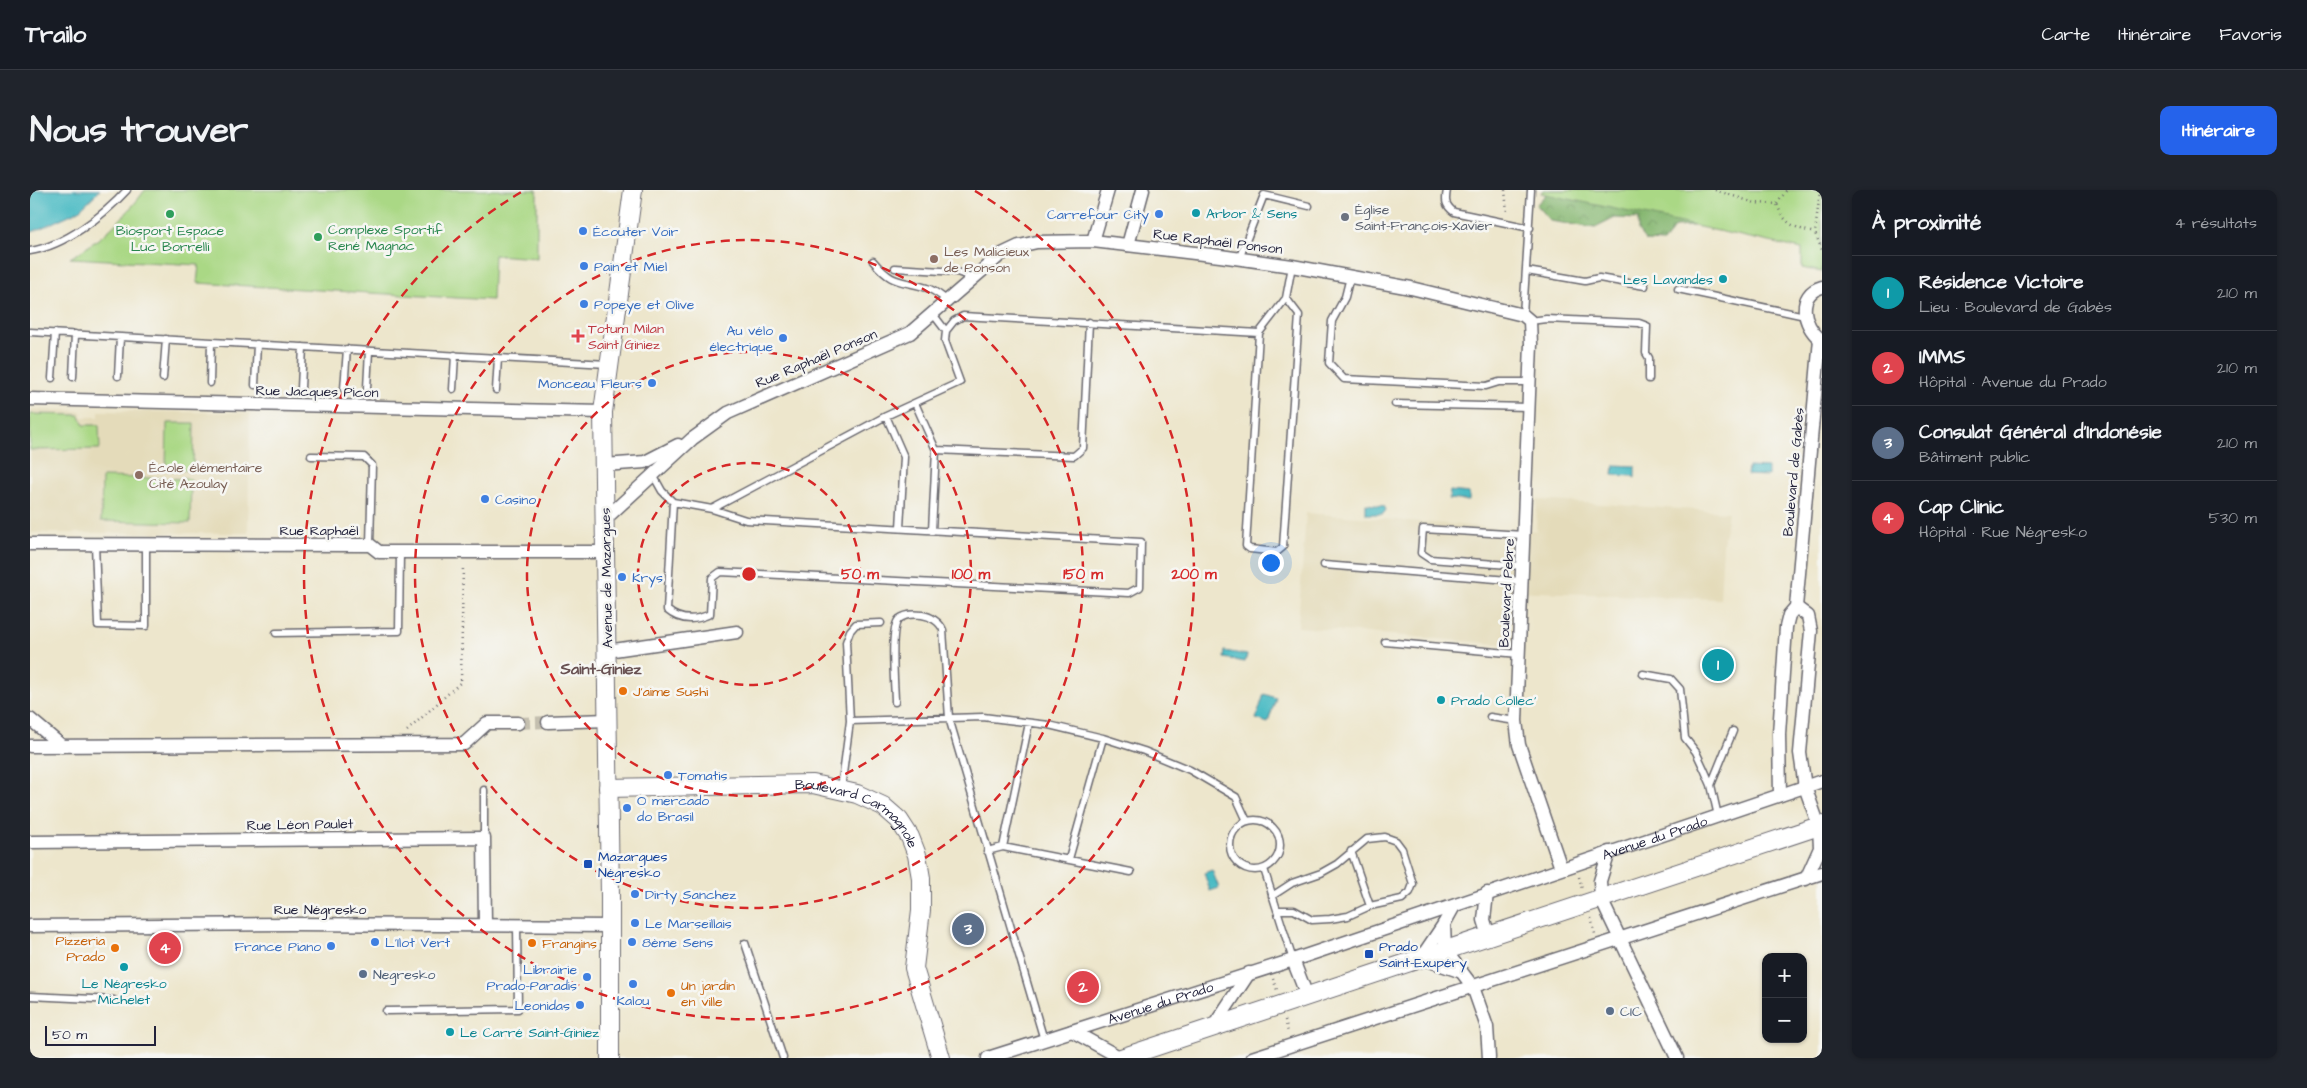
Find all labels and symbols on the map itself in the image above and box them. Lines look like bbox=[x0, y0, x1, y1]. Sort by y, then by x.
place label: Église Saint-François-Xavier bbox=[1355, 200, 1492, 236]
place label: Arbor & Sens bbox=[1206, 204, 1297, 224]
place label: Carrefour City bbox=[1047, 205, 1149, 225]
marker: Arbor & Sens bbox=[1190, 207, 1202, 219]
marker: Biosport Espace Luc Borrelli bbox=[164, 208, 176, 220]
marker: Carrefour City bbox=[1153, 208, 1165, 220]
marker: Église Saint-François-Xavier bbox=[1339, 211, 1351, 223]
place label: Complexe Sportif René Magnac bbox=[328, 220, 443, 256]
place label: Biosport Espace Luc Borrelli bbox=[116, 221, 225, 257]
place label: Écouter Voir bbox=[593, 222, 678, 242]
street label: Rue Raphaël Ponson bbox=[1152, 224, 1284, 260]
marker: Écouter Voir bbox=[577, 225, 589, 237]
marker: Complexe Sportif René Magnac bbox=[312, 231, 324, 243]
place label: Les Malicieux de Ponson bbox=[944, 242, 1030, 278]
marker: Les Malicieux de Ponson bbox=[928, 253, 940, 265]
place label: Pain et Miel bbox=[594, 257, 667, 277]
marker: Pain et Miel bbox=[578, 260, 590, 272]
place label: Les Lavandes bbox=[1623, 270, 1713, 290]
marker: Les Lavandes bbox=[1717, 273, 1729, 285]
place label: Popeye et Olive bbox=[594, 295, 695, 315]
marker: Popeye et Olive bbox=[578, 298, 590, 310]
place label: Totum Milan Saint Giniez bbox=[588, 319, 664, 355]
place label: Au vélo électrique bbox=[709, 321, 773, 357]
street label: Rue Raphaël Ponson bbox=[753, 324, 880, 394]
marker: Totum Milan Saint Giniez bbox=[572, 330, 584, 342]
marker: Au vélo électrique bbox=[777, 332, 789, 344]
place label: Monceau Fleurs bbox=[538, 374, 642, 394]
marker: Monceau Fleurs bbox=[646, 377, 658, 389]
street label: Rue Jacques Picon bbox=[255, 381, 379, 403]
street label: Boulevard de Gabès bbox=[1778, 407, 1810, 537]
place label: École élémentaire Cité Azoulay bbox=[149, 458, 263, 494]
marker: École élémentaire Cité Azoulay bbox=[133, 469, 145, 481]
place label: Casino bbox=[495, 490, 536, 510]
marker: Casino bbox=[479, 493, 491, 505]
street label: Avenue de Mazargues bbox=[596, 507, 618, 649]
street label: Rue Raphaël bbox=[280, 521, 359, 541]
street label: Boulevard Pebre bbox=[1494, 538, 1520, 648]
your location bbox=[1258, 550, 1284, 576]
text: 50 m bbox=[841, 564, 879, 585]
text: 100 m bbox=[952, 564, 991, 585]
text: 150 m bbox=[1063, 564, 1103, 585]
text: 200 m bbox=[1170, 564, 1217, 585]
centre of rings bbox=[740, 565, 758, 583]
place label: Krys bbox=[632, 568, 663, 588]
marker: Krys bbox=[616, 571, 628, 583]
pin: 1 bbox=[1702, 646, 1734, 684]
district label: Saint-Giniez bbox=[560, 658, 642, 680]
place label: J'aime Sushi bbox=[633, 682, 708, 702]
marker: J'aime Sushi bbox=[617, 685, 629, 697]
place label: Prado Collec' bbox=[1451, 691, 1536, 711]
marker: Prado Collec' bbox=[1435, 694, 1447, 706]
place label: Tomatis bbox=[678, 766, 727, 786]
marker: Tomatis bbox=[662, 769, 674, 781]
street label: Boulevard Carmagnole bbox=[795, 775, 922, 852]
place label: O mercado do Brasil bbox=[637, 791, 709, 827]
marker: O mercado do Brasil bbox=[621, 802, 633, 814]
street label: Avenue du Prado bbox=[1600, 812, 1710, 866]
street label: Rue Léon Paulet bbox=[247, 814, 354, 836]
place label: Mazargues Négresko bbox=[598, 847, 667, 883]
marker: Mazargues Négresko bbox=[582, 858, 594, 870]
place label: Dirty Sanchez bbox=[645, 885, 736, 905]
marker: Dirty Sanchez bbox=[629, 888, 641, 900]
street label: Rue Négresko bbox=[274, 900, 366, 920]
pin: 3 bbox=[952, 910, 984, 948]
place label: Le Marseillais bbox=[645, 914, 732, 934]
marker: Le Marseillais bbox=[629, 917, 641, 929]
pin: 4 bbox=[149, 929, 181, 967]
place label: Pizzeria Prado bbox=[56, 931, 105, 967]
place label: L'Ilot Vert bbox=[385, 933, 451, 953]
place label: 8ème Sens bbox=[642, 933, 713, 953]
place label: Frangins bbox=[542, 934, 597, 954]
marker: L'Ilot Vert bbox=[369, 936, 381, 948]
marker: 8ème Sens bbox=[626, 936, 638, 948]
place label: France Piano bbox=[234, 937, 321, 957]
marker: Frangins bbox=[526, 937, 538, 949]
place label: Prado Saint-Exupéry bbox=[1379, 937, 1467, 973]
marker: France Piano bbox=[325, 940, 337, 952]
marker: Pizzeria Prado bbox=[109, 942, 121, 954]
marker: Prado Saint-Exupéry bbox=[1363, 948, 1375, 960]
place label: Librairie Prado-Paradis bbox=[487, 960, 577, 996]
marker: Le Négresko Michelet bbox=[118, 961, 130, 973]
place label: Negresko bbox=[373, 965, 435, 985]
marker: Negresko bbox=[357, 968, 369, 980]
pin: 2 bbox=[1067, 968, 1099, 1006]
marker: Librairie Prado-Paradis bbox=[581, 971, 593, 983]
place label: Le Négresko Michelet bbox=[81, 974, 167, 1010]
place label: Un jardin en ville bbox=[681, 976, 735, 1012]
street label: Avenue du Prado bbox=[1105, 977, 1216, 1030]
marker: Kalou bbox=[627, 978, 639, 990]
marker: Un jardin en ville bbox=[665, 987, 677, 999]
place label: Kalou bbox=[617, 991, 649, 1011]
place label: Leonidas bbox=[514, 996, 570, 1016]
marker: Leonidas bbox=[574, 999, 586, 1011]
place label: CIC bbox=[1620, 1002, 1642, 1022]
marker: CIC bbox=[1604, 1005, 1616, 1017]
scale bar bbox=[45, 1023, 156, 1046]
place label: Le Carré Saint-Giniez bbox=[460, 1023, 599, 1043]
marker: Le Carré Saint-Giniez bbox=[444, 1026, 456, 1038]

